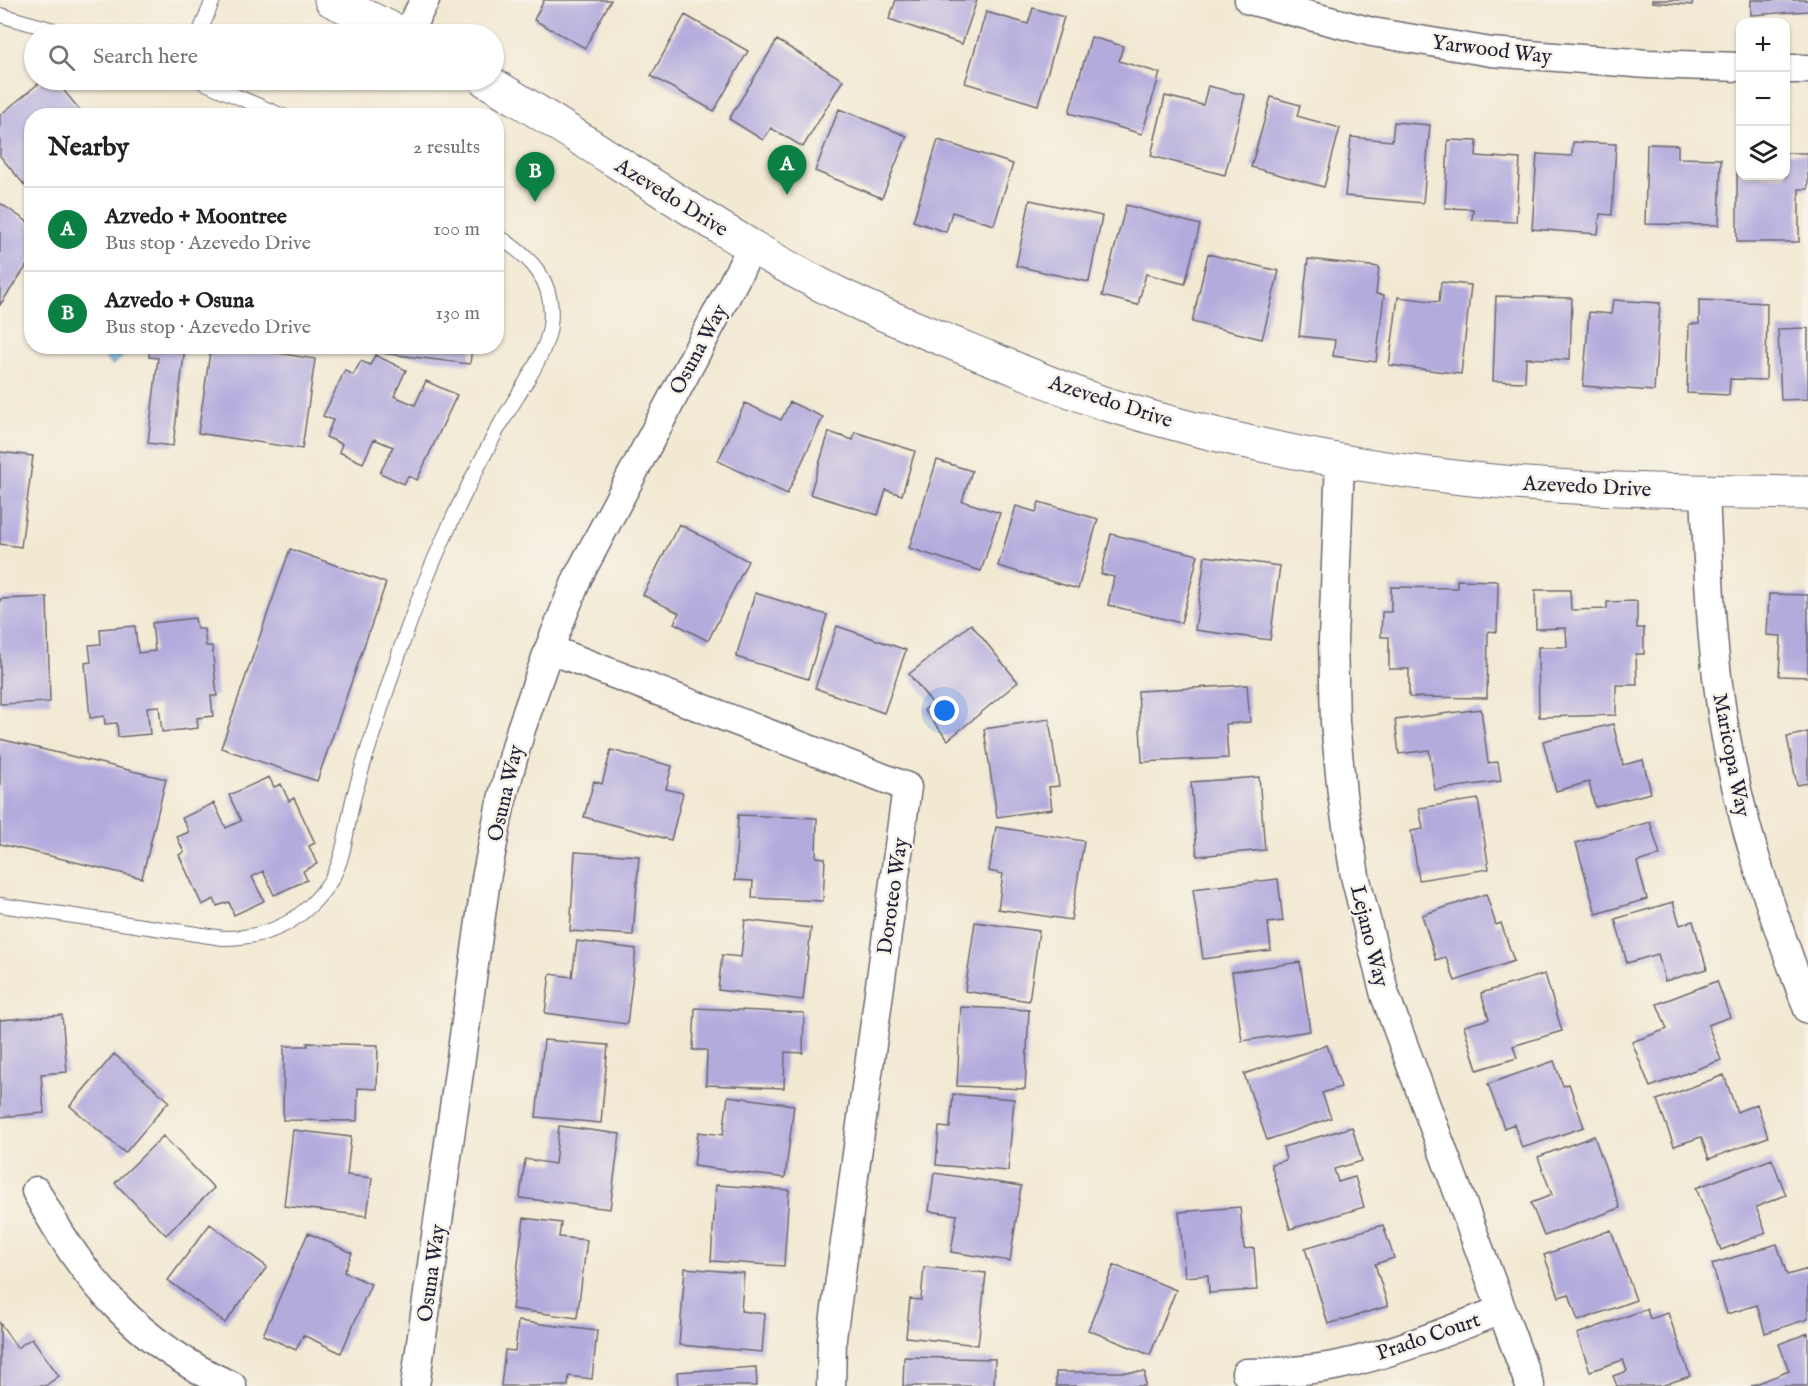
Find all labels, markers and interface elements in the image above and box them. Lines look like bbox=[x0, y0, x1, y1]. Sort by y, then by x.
map controls bbox=[1736, 18, 1790, 180]
button: + bbox=[1736, 18, 1790, 72]
search box bbox=[24, 24, 504, 90]
street label: Yarwood Way bbox=[1430, 30, 1554, 71]
icon: search bbox=[45, 41, 78, 74]
text: Search here bbox=[93, 43, 198, 71]
button: − bbox=[1736, 72, 1790, 126]
button: layers bbox=[1736, 126, 1790, 180]
text: Nearby bbox=[48, 131, 129, 164]
text: 2 results bbox=[413, 135, 480, 160]
pin: A bbox=[768, 146, 806, 195]
pin: B bbox=[516, 152, 554, 202]
street label: Azevedo Drive bbox=[609, 152, 733, 244]
text: Azvedo + Moontree bbox=[105, 203, 287, 231]
text: A bbox=[61, 217, 74, 242]
text: 100 m bbox=[433, 217, 480, 242]
text: Bus stop · Azevedo Drive bbox=[105, 231, 311, 256]
text: Azvedo + Osuna bbox=[105, 287, 254, 315]
street label: Osuna Way bbox=[664, 299, 735, 399]
text: B bbox=[61, 301, 74, 326]
text: 130 m bbox=[435, 301, 480, 326]
text: Bus stop · Azevedo Drive bbox=[105, 315, 311, 340]
street label: Azevedo Drive bbox=[1044, 369, 1176, 435]
street label: Azevedo Drive bbox=[1521, 471, 1652, 504]
street label: Maricopa Way bbox=[1705, 691, 1756, 820]
your location bbox=[930, 696, 959, 725]
street label: Osuna Way bbox=[482, 742, 531, 844]
street label: Doroteo Way bbox=[872, 835, 915, 956]
street label: Lejano Way bbox=[1343, 883, 1394, 991]
street label: Osuna Way bbox=[412, 1222, 453, 1324]
street label: Prado Court bbox=[1373, 1307, 1484, 1368]

